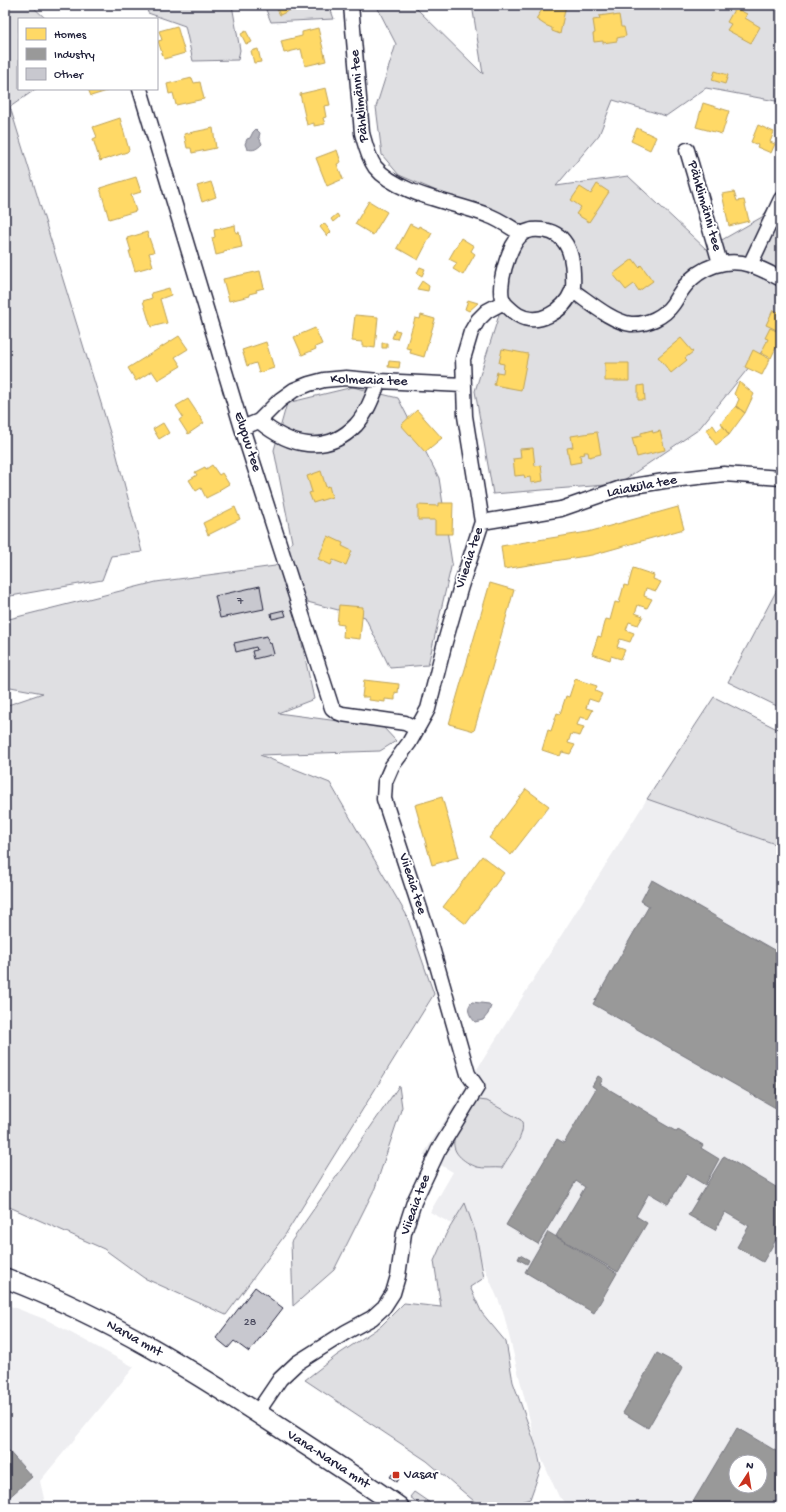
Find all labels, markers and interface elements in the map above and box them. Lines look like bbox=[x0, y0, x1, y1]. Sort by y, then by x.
legend bbox=[18, 18, 158, 90]
text: Homes bbox=[54, 29, 87, 43]
street label: Pähklimänni tee bbox=[347, 48, 373, 144]
text: Industry bbox=[54, 49, 95, 63]
text: Other bbox=[54, 69, 85, 83]
street label: Pähklimänni tee bbox=[683, 158, 725, 254]
street label: Kolmeaia tee bbox=[330, 371, 409, 391]
street label: Elupuu tee bbox=[229, 410, 265, 475]
street label: Laiaküla tee bbox=[606, 472, 679, 502]
street label: Viieaia tee bbox=[452, 525, 488, 592]
house number: 7 bbox=[236, 595, 244, 609]
street label: Viieaia tee bbox=[394, 850, 430, 917]
street label: Viieaia tee bbox=[397, 1172, 435, 1239]
house number: 28 bbox=[244, 1316, 257, 1330]
street label: Narva mnt bbox=[103, 1317, 166, 1362]
street label: Vana-Narva mnt bbox=[282, 1426, 374, 1494]
north arrow bbox=[728, 1454, 768, 1494]
text: N bbox=[745, 1460, 754, 1473]
place label: Vasar bbox=[403, 1467, 438, 1484]
marker: Vasar bbox=[391, 1470, 401, 1480]

